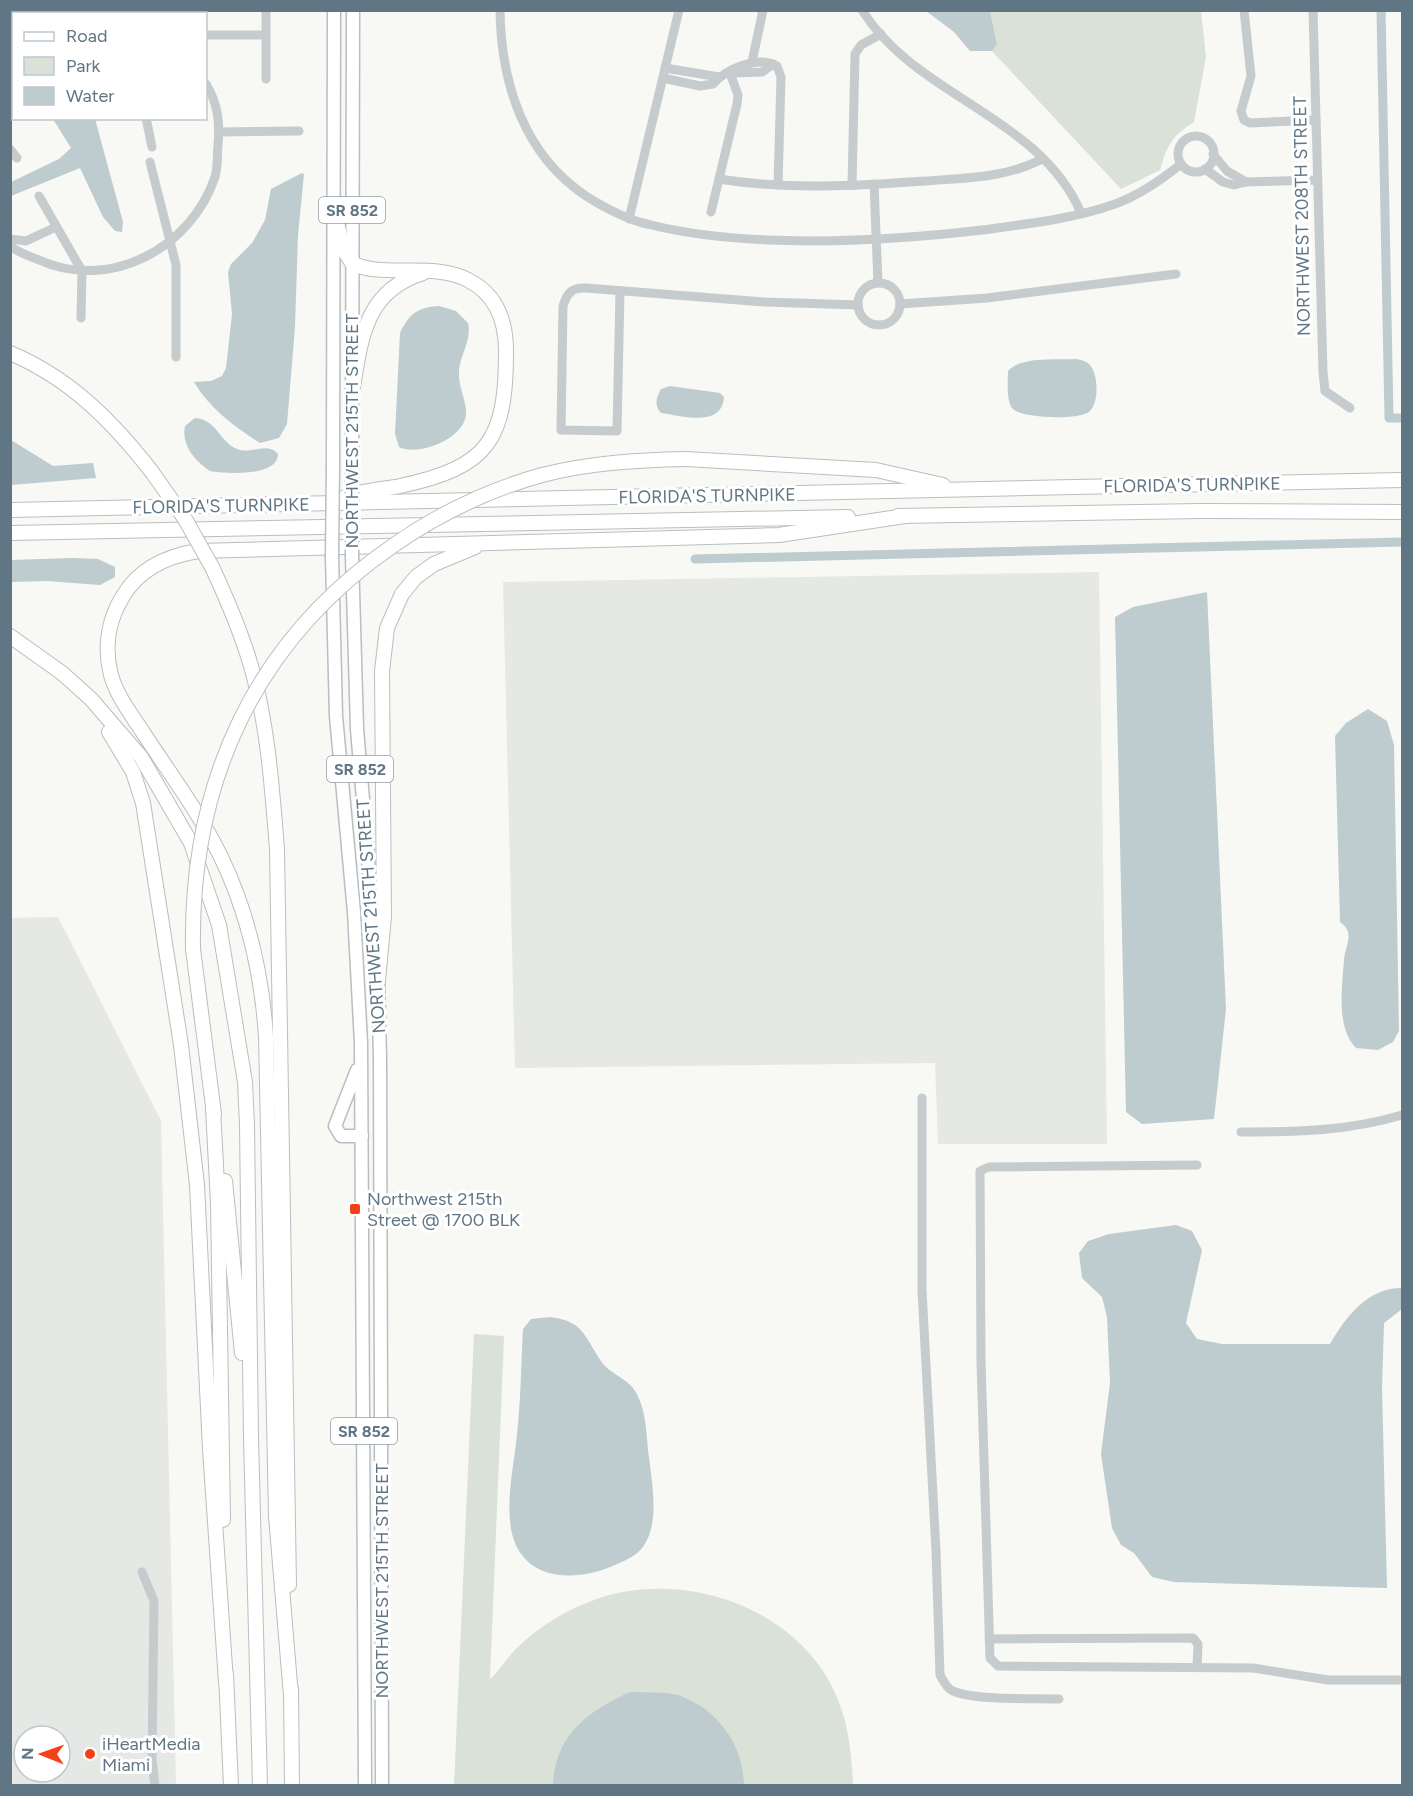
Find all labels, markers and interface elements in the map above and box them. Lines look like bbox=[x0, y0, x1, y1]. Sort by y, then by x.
legend bbox=[12, 12, 207, 120]
text: Road bbox=[66, 25, 107, 47]
text: Park bbox=[66, 55, 101, 77]
text: Water bbox=[66, 85, 114, 107]
street label: NORTHWEST 208TH STREET bbox=[1289, 96, 1315, 336]
road number: SR 852 bbox=[319, 197, 385, 223]
street label: NORTHWEST 215TH STREET bbox=[341, 313, 363, 549]
street label: FLORIDA'S TURNPIKE bbox=[1103, 472, 1281, 498]
street label: FLORIDA'S TURNPIKE bbox=[618, 483, 796, 509]
street label: FLORIDA'S TURNPIKE bbox=[132, 493, 310, 519]
road number: SR 852 bbox=[327, 756, 393, 782]
street label: NORTHWEST 215TH STREET bbox=[352, 798, 390, 1034]
place label: Northwest 215th Street @ 1700 BLK bbox=[367, 1188, 520, 1231]
marker: Northwest 215th Street @ 1700 BLK bbox=[348, 1202, 362, 1216]
road number: SR 852 bbox=[331, 1418, 397, 1444]
street label: NORTHWEST 215TH STREET bbox=[371, 1463, 393, 1699]
north arrow bbox=[12, 1724, 72, 1784]
place label: iHeartMedia Miami bbox=[102, 1733, 201, 1776]
text: N bbox=[18, 1747, 37, 1760]
marker: iHeartMedia Miami bbox=[83, 1747, 97, 1761]

